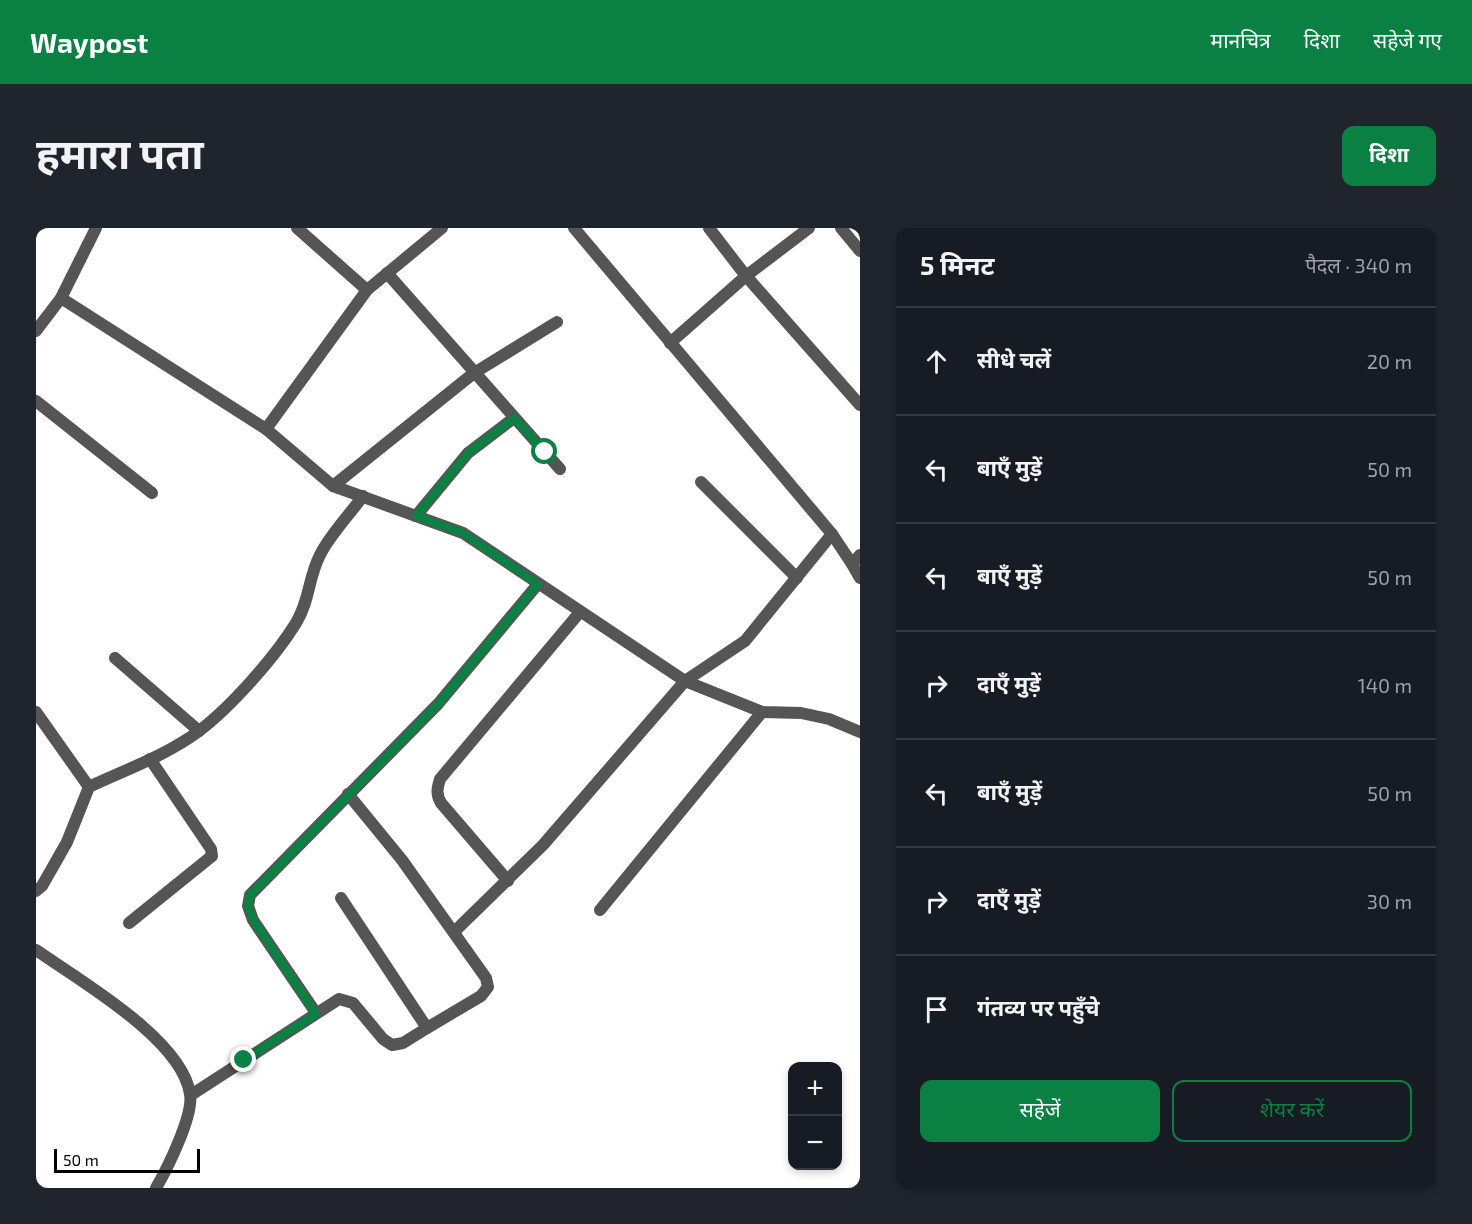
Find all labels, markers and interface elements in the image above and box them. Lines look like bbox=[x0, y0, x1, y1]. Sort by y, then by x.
text: Waypost bbox=[30, 25, 148, 59]
text: मानचित्र bbox=[1211, 27, 1271, 52]
text: दिशा bbox=[1304, 27, 1340, 52]
text: सहेजे गए bbox=[1373, 27, 1442, 52]
button: दिशा bbox=[1342, 126, 1436, 186]
text: हमारा पता bbox=[36, 127, 204, 177]
text: 5 मिनट bbox=[920, 249, 995, 280]
text: पैदल · 340 m bbox=[1305, 253, 1412, 277]
icon: ahead bbox=[920, 345, 953, 378]
text: सीधे चलें bbox=[977, 346, 1051, 372]
text: 20 m bbox=[1367, 349, 1412, 373]
route start bbox=[531, 438, 557, 464]
icon: left bbox=[920, 453, 953, 486]
text: बाएँ मुड़ें bbox=[977, 454, 1042, 480]
text: 50 m bbox=[1367, 457, 1412, 481]
icon: left bbox=[920, 561, 953, 594]
text: बाएँ मुड़ें bbox=[977, 562, 1042, 588]
text: 50 m bbox=[1367, 565, 1412, 589]
icon: right bbox=[920, 669, 953, 702]
text: दाएँ मुड़ें bbox=[977, 670, 1041, 696]
text: 140 m bbox=[1358, 673, 1412, 697]
icon: left bbox=[920, 777, 953, 810]
text: बाएँ मुड़ें bbox=[977, 778, 1042, 804]
text: 50 m bbox=[1367, 781, 1412, 805]
icon: right bbox=[920, 885, 953, 918]
text: दाएँ मुड़ें bbox=[977, 886, 1041, 912]
text: 30 m bbox=[1367, 889, 1412, 913]
icon: arrive bbox=[920, 993, 953, 1026]
text: गंतव्य पर पहुँचे bbox=[977, 994, 1100, 1020]
route end bbox=[230, 1046, 256, 1072]
map controls bbox=[788, 1062, 842, 1170]
button: + bbox=[788, 1062, 842, 1116]
button: सहेजें bbox=[920, 1080, 1160, 1142]
button: शेयर करें bbox=[1172, 1080, 1412, 1142]
button: − bbox=[788, 1116, 842, 1170]
scale bar bbox=[54, 1146, 200, 1174]
text: 50 m bbox=[63, 1150, 99, 1169]

